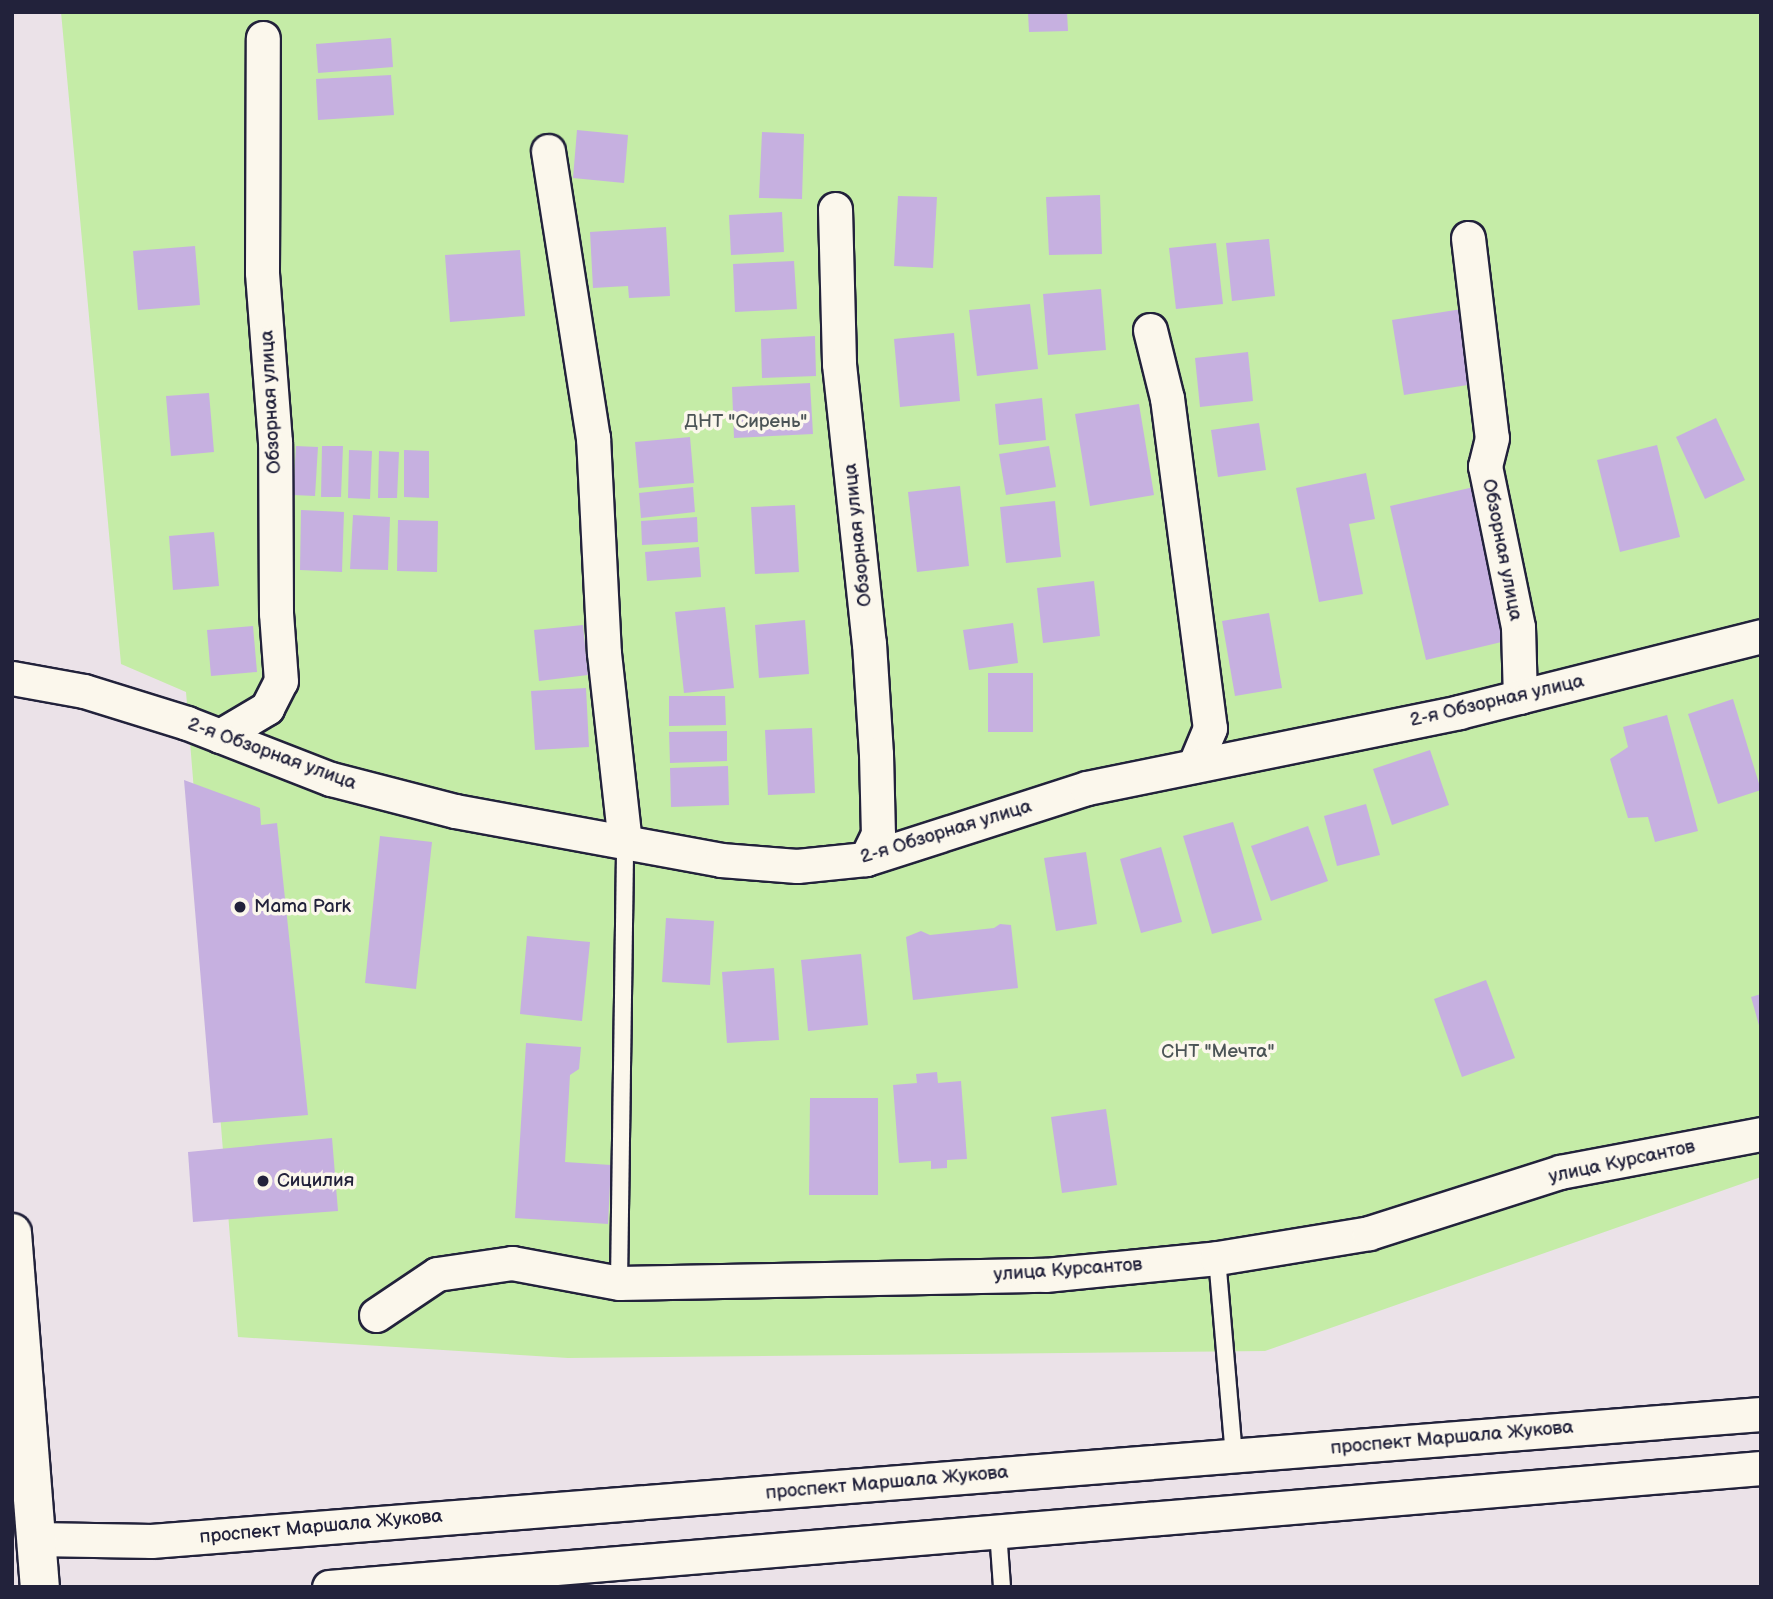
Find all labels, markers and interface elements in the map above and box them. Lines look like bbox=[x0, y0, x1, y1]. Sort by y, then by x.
street label: Обзорная улица bbox=[256, 329, 286, 475]
park label: ДНТ "Сирень" bbox=[685, 411, 807, 433]
street label: Обзорная улица bbox=[839, 462, 877, 608]
street label: Обзорная улица bbox=[1477, 477, 1527, 623]
street label: 2-я Обзорная улица bbox=[1408, 670, 1586, 732]
street label: 2-я Обзорная улица bbox=[185, 713, 359, 795]
street label: 2-я Обзорная улица bbox=[858, 795, 1034, 869]
place label: Mama Park bbox=[254, 896, 351, 918]
marker: Mama Park bbox=[232, 899, 248, 915]
park label: СНТ "Мечта" bbox=[1161, 1041, 1275, 1063]
street label: улица Курсантов bbox=[1547, 1135, 1697, 1189]
place label: Сицилия bbox=[277, 1170, 354, 1192]
marker: Сицилия bbox=[255, 1173, 271, 1189]
street label: улица Курсантов bbox=[993, 1253, 1143, 1287]
street label: проспект Маршала Жукова bbox=[1330, 1416, 1574, 1460]
street label: проспект Маршала Жукова bbox=[765, 1461, 1009, 1505]
street label: проспект Маршала Жукова bbox=[199, 1505, 443, 1549]

